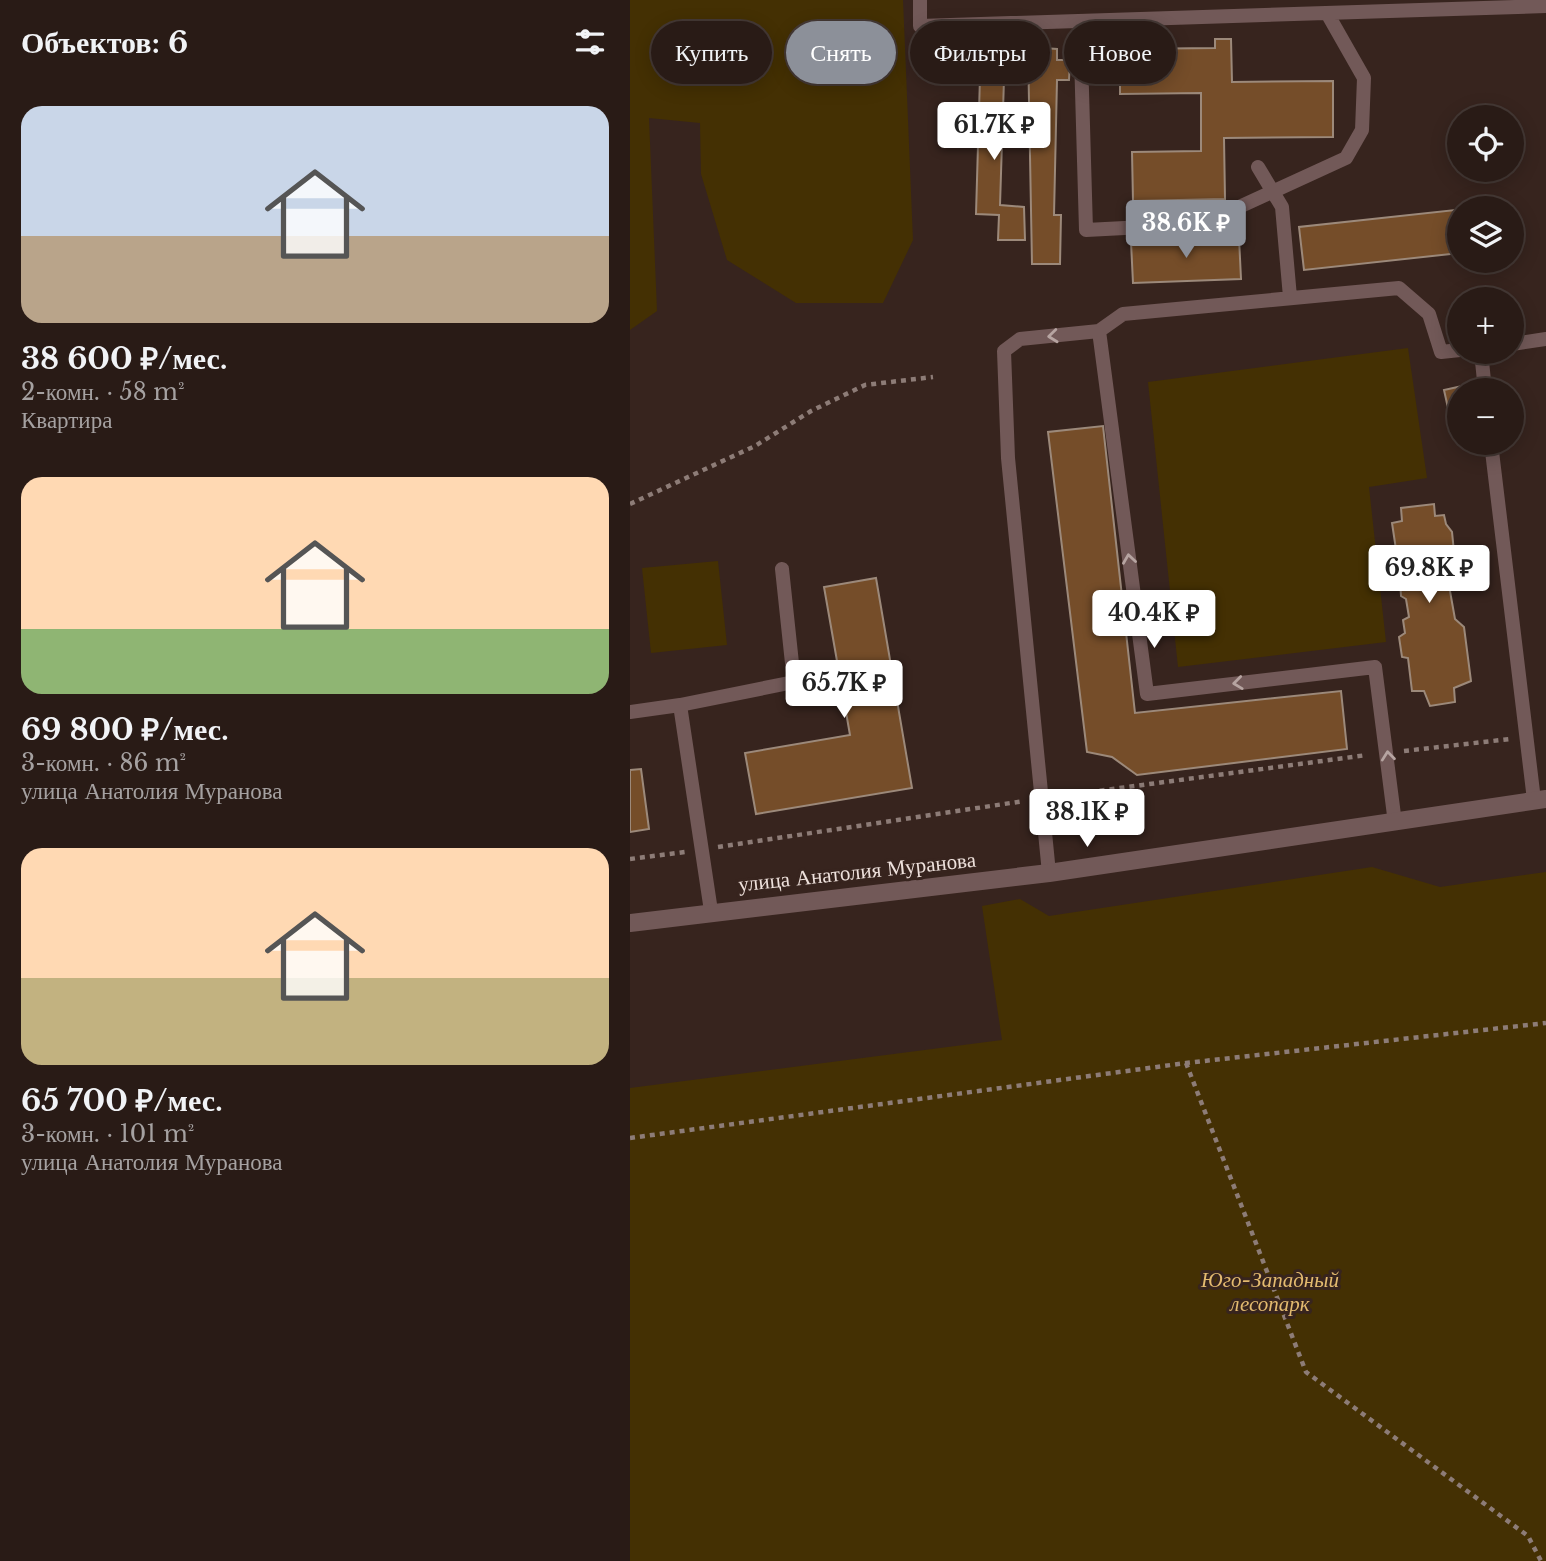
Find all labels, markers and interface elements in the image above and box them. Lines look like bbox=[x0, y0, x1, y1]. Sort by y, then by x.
chip: Купить bbox=[651, 21, 772, 84]
chip: Снять bbox=[786, 21, 896, 84]
chip: Фильтры bbox=[910, 21, 1050, 84]
chip: Новое bbox=[1064, 21, 1176, 84]
icon: filters bbox=[571, 23, 609, 61]
text: Объектов: 6 bbox=[21, 24, 188, 61]
pin: 61.7K ₽ bbox=[929, 102, 1059, 162]
map controls bbox=[1447, 105, 1524, 455]
button: locate bbox=[1447, 105, 1524, 182]
text: 61.7K ₽ bbox=[953, 111, 1035, 139]
icon: home bbox=[252, 151, 378, 277]
button: layers bbox=[1447, 196, 1524, 273]
pin: 38.6K ₽ bbox=[1121, 201, 1251, 260]
text: 38.6K ₽ bbox=[1142, 209, 1230, 237]
button: + bbox=[1447, 287, 1524, 364]
one-way arrow bbox=[1047, 328, 1059, 343]
text: 38 600 ₽/мес. bbox=[21, 340, 228, 377]
text: 2-комн. · 58 m² bbox=[21, 378, 184, 406]
button: − bbox=[1447, 378, 1524, 455]
text: Квартира bbox=[21, 406, 112, 434]
icon: home bbox=[252, 522, 378, 648]
pin: 69.8K ₽ bbox=[1364, 546, 1494, 605]
one-way arrow bbox=[1122, 553, 1137, 565]
text: 69.8K ₽ bbox=[1385, 554, 1473, 582]
pin: 40.4K ₽ bbox=[1089, 590, 1219, 650]
text: 40.4K ₽ bbox=[1108, 599, 1200, 627]
pin: 65.7K ₽ bbox=[779, 660, 909, 720]
text: 65.7K ₽ bbox=[802, 669, 886, 697]
one-way arrow bbox=[1232, 676, 1244, 691]
text: 69 800 ₽/мес. bbox=[21, 711, 229, 748]
text: 3-комн. · 86 m² bbox=[21, 749, 186, 777]
one-way arrow bbox=[1381, 750, 1396, 761]
text: улица Анатолия Муранова bbox=[21, 777, 283, 805]
pin: 38.1K ₽ bbox=[1022, 790, 1152, 849]
text: 38.1K ₽ bbox=[1045, 798, 1129, 826]
street label: улица Анатолия Муранова bbox=[737, 847, 978, 897]
icon: home bbox=[252, 893, 378, 1019]
text: 65 700 ₽/мес. bbox=[21, 1082, 223, 1119]
text: 3-комн. · 101 m² bbox=[21, 1120, 194, 1148]
text: улица Анатолия Муранова bbox=[21, 1148, 283, 1176]
park label: Юго-Западный лесопарк bbox=[1200, 1267, 1339, 1317]

